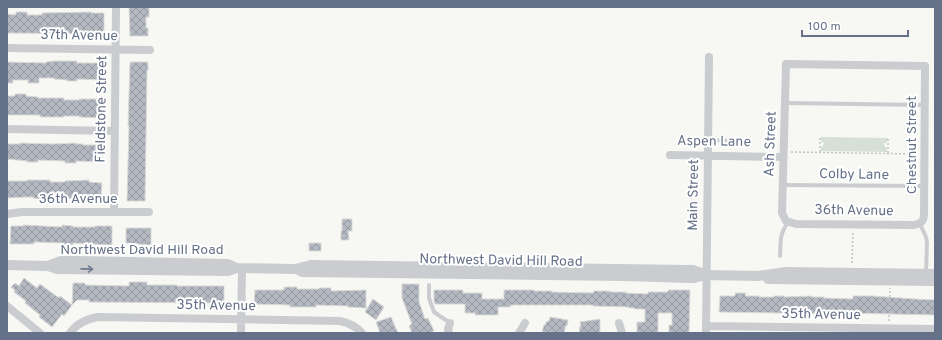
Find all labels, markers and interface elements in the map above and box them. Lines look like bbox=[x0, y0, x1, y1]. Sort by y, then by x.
scale bar bbox=[802, 12, 908, 38]
text: 100 m bbox=[808, 19, 841, 35]
street label: 37th Avenue bbox=[40, 27, 118, 45]
street label: Fieldstone Street bbox=[93, 55, 111, 163]
street label: Chestnut Street bbox=[904, 96, 921, 194]
street label: Ash Street bbox=[761, 111, 781, 177]
street label: Aspen Lane bbox=[677, 133, 751, 151]
street label: Main Street bbox=[685, 159, 703, 231]
street label: Colby Lane bbox=[819, 166, 889, 184]
street label: 36th Avenue bbox=[38, 191, 118, 208]
street label: 36th Avenue bbox=[814, 202, 894, 220]
street label: Northwest David Hill Road bbox=[60, 242, 224, 259]
street label: Northwest David Hill Road bbox=[419, 251, 583, 271]
one-way arrow bbox=[80, 265, 93, 273]
street label: 35th Avenue bbox=[176, 297, 256, 315]
street label: 35th Avenue bbox=[781, 306, 861, 324]

